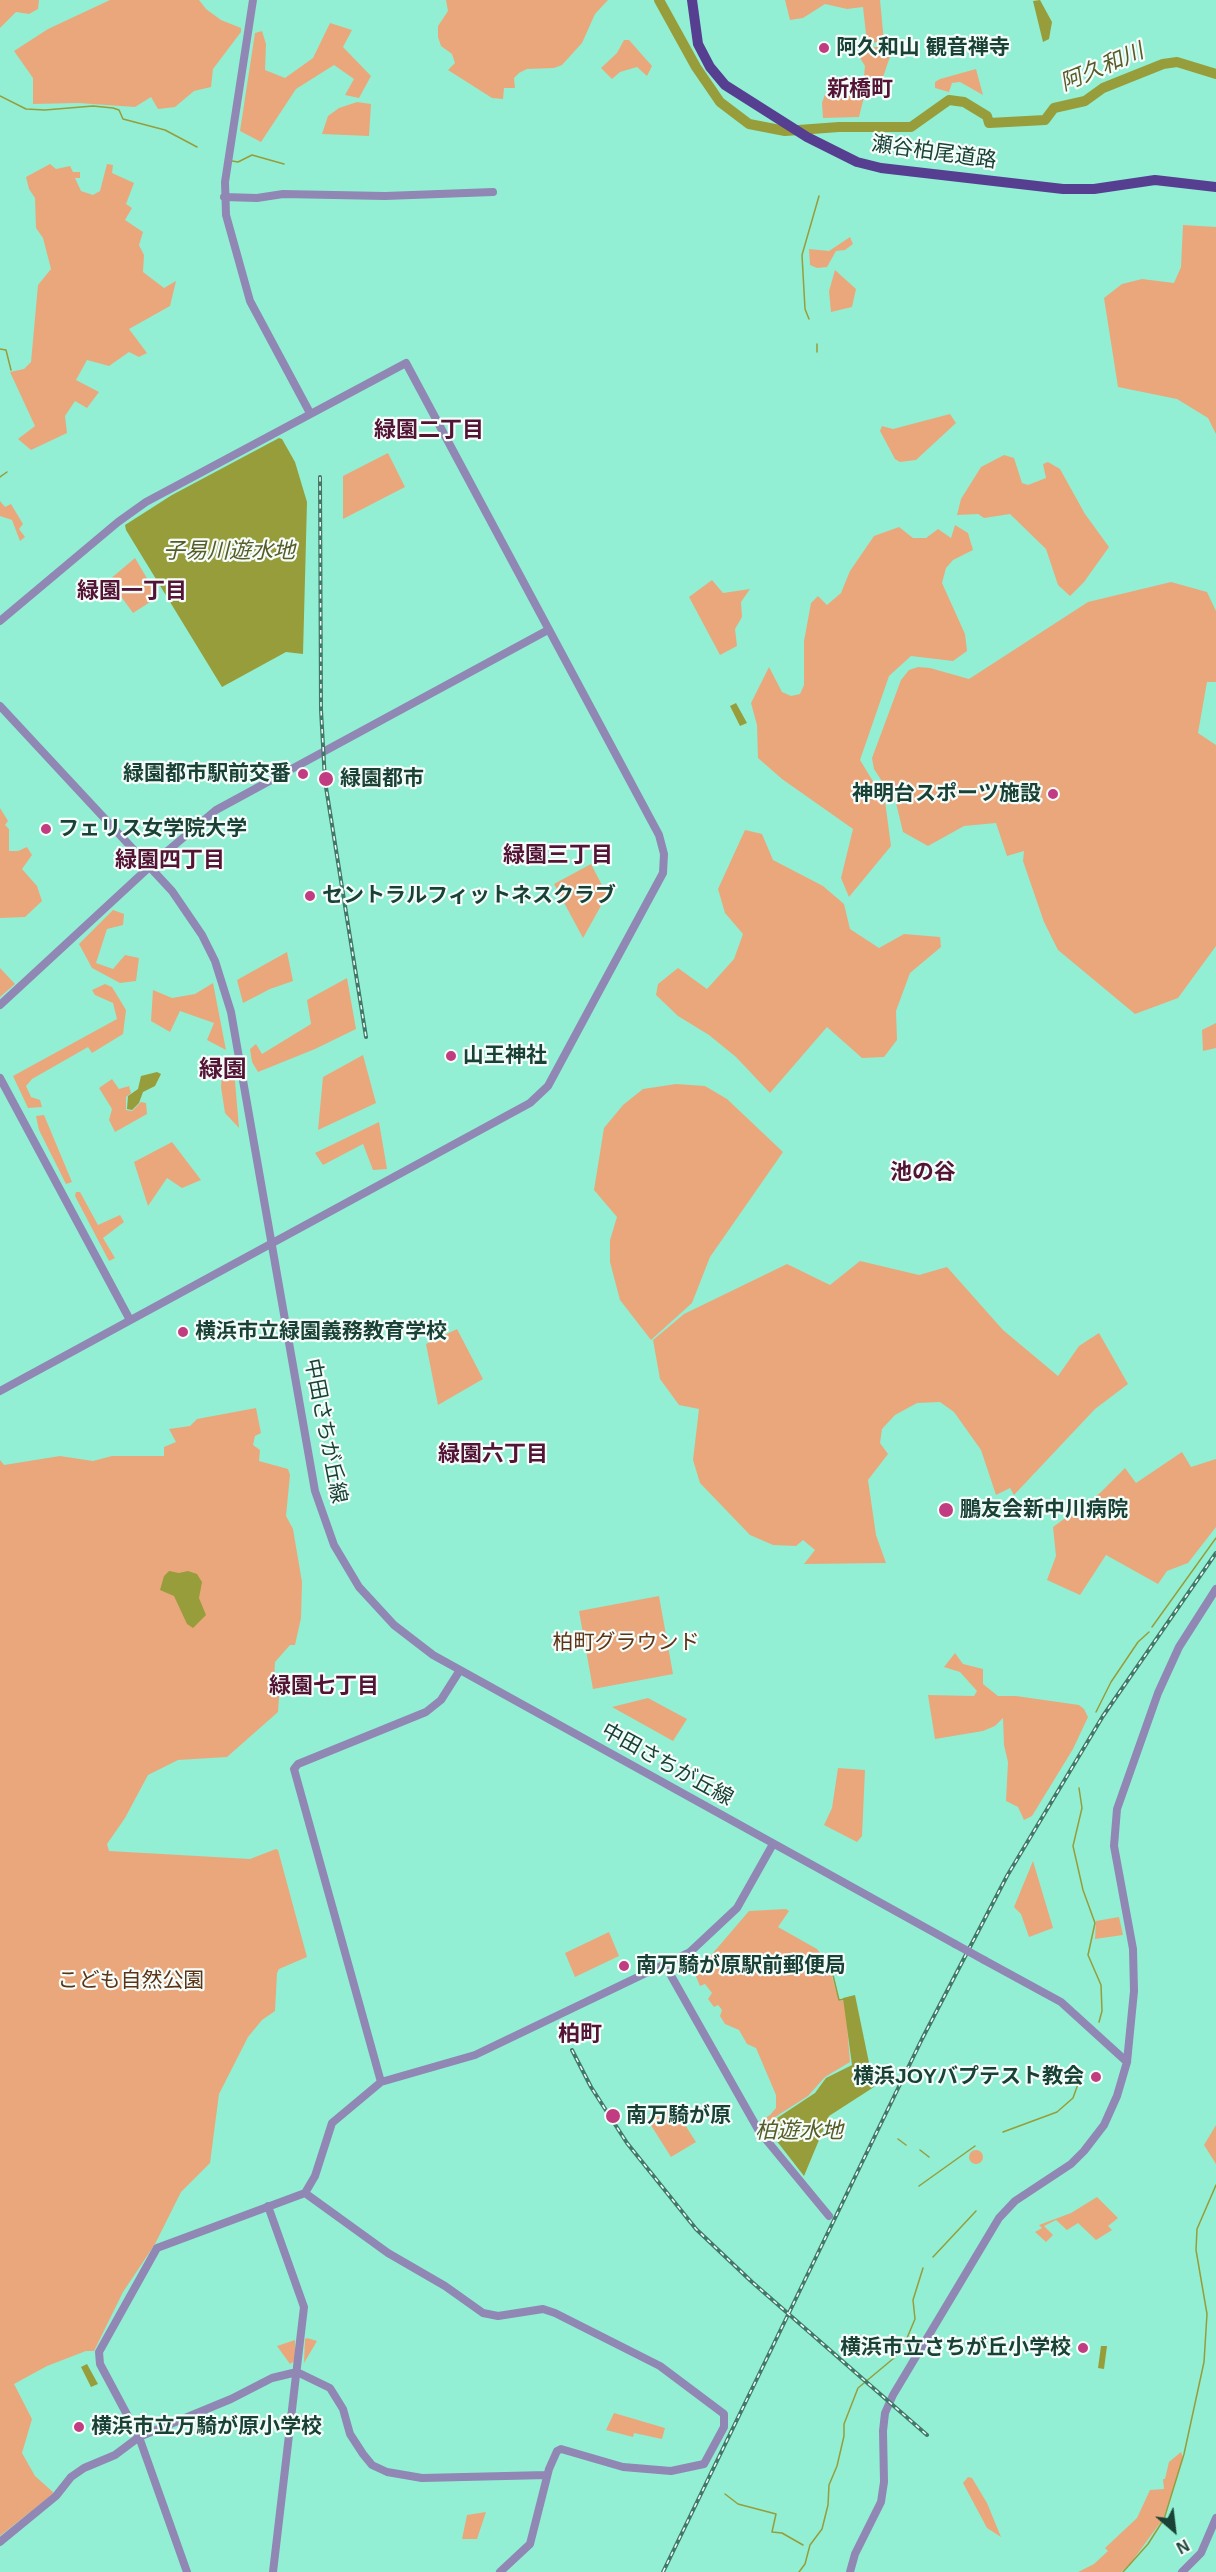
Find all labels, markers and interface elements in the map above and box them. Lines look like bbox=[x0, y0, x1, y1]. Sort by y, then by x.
place label: 阿久和山 観音禅寺 bbox=[836, 35, 1010, 61]
water label: 阿久和川 bbox=[1056, 39, 1148, 97]
marker: 阿久和山 観音禅寺 bbox=[817, 41, 831, 55]
district label: 新橋町 bbox=[827, 77, 893, 103]
street label: 瀬谷柏尾道路 bbox=[870, 132, 998, 174]
district label: 緑園二丁目 bbox=[374, 418, 484, 444]
water label: 子易川遊水地 bbox=[163, 539, 295, 565]
district label: 緑園一丁目 bbox=[77, 579, 187, 605]
place label: 緑園都市駅前交番 bbox=[123, 761, 291, 787]
place label: 緑園都市 bbox=[340, 766, 424, 792]
marker: 緑園都市駅前交番 bbox=[296, 767, 310, 781]
marker: 緑園都市 bbox=[317, 770, 335, 788]
place label: 神明台スポーツ施設 bbox=[852, 781, 1041, 807]
marker: 神明台スポーツ施設 bbox=[1046, 787, 1060, 801]
place label: フェリス女学院大学 bbox=[58, 816, 247, 842]
marker: フェリス女学院大学 bbox=[39, 822, 53, 836]
district label: 緑園三丁目 bbox=[503, 843, 613, 869]
district label: 緑園四丁目 bbox=[115, 848, 225, 874]
place label: セントラルフィットネスクラブ bbox=[322, 883, 616, 909]
marker: セントラルフィットネスクラブ bbox=[303, 889, 317, 903]
place label: 山王神社 bbox=[463, 1043, 547, 1069]
marker: 山王神社 bbox=[444, 1049, 458, 1063]
district label: 緑園 bbox=[199, 1056, 247, 1084]
district label: 池の谷 bbox=[890, 1160, 956, 1186]
place label: 横浜市立緑園義務教育学校 bbox=[195, 1319, 447, 1345]
marker: 横浜市立緑園義務教育学校 bbox=[176, 1325, 190, 1339]
street label: 中田さちが丘線 bbox=[299, 1356, 351, 1506]
district label: 緑園六丁目 bbox=[438, 1442, 548, 1468]
place label: 鵬友会新中川病院 bbox=[960, 1497, 1128, 1523]
marker: 鵬友会新中川病院 bbox=[937, 1501, 955, 1519]
park label: 柏町グラウンド bbox=[553, 1630, 699, 1656]
district label: 緑園七丁目 bbox=[269, 1674, 379, 1700]
street label: 中田さちが丘線 bbox=[597, 1718, 737, 1812]
place label: 南万騎が原駅前郵便局 bbox=[636, 1953, 846, 1979]
marker: 南万騎が原駅前郵便局 bbox=[617, 1959, 631, 1973]
park label: こども自然公園 bbox=[58, 1968, 204, 1994]
district label: 柏町 bbox=[558, 2022, 602, 2048]
place label: 横浜JOYバプテスト教会 bbox=[853, 2064, 1084, 2090]
marker: 横浜JOYバプテスト教会 bbox=[1089, 2070, 1103, 2084]
place label: 南万騎が原 bbox=[626, 2103, 731, 2129]
marker: 南万騎が原 bbox=[604, 2107, 622, 2125]
water label: 柏遊水地 bbox=[755, 2119, 843, 2145]
place label: 横浜市立さちが丘小学校 bbox=[840, 2335, 1071, 2361]
marker: 横浜市立さちが丘小学校 bbox=[1076, 2341, 1090, 2355]
place label: 横浜市立万騎が原小学校 bbox=[91, 2414, 322, 2440]
marker: 横浜市立万騎が原小学校 bbox=[72, 2420, 86, 2434]
north arrow bbox=[1144, 2500, 1204, 2560]
text: N bbox=[1174, 2536, 1192, 2557]

